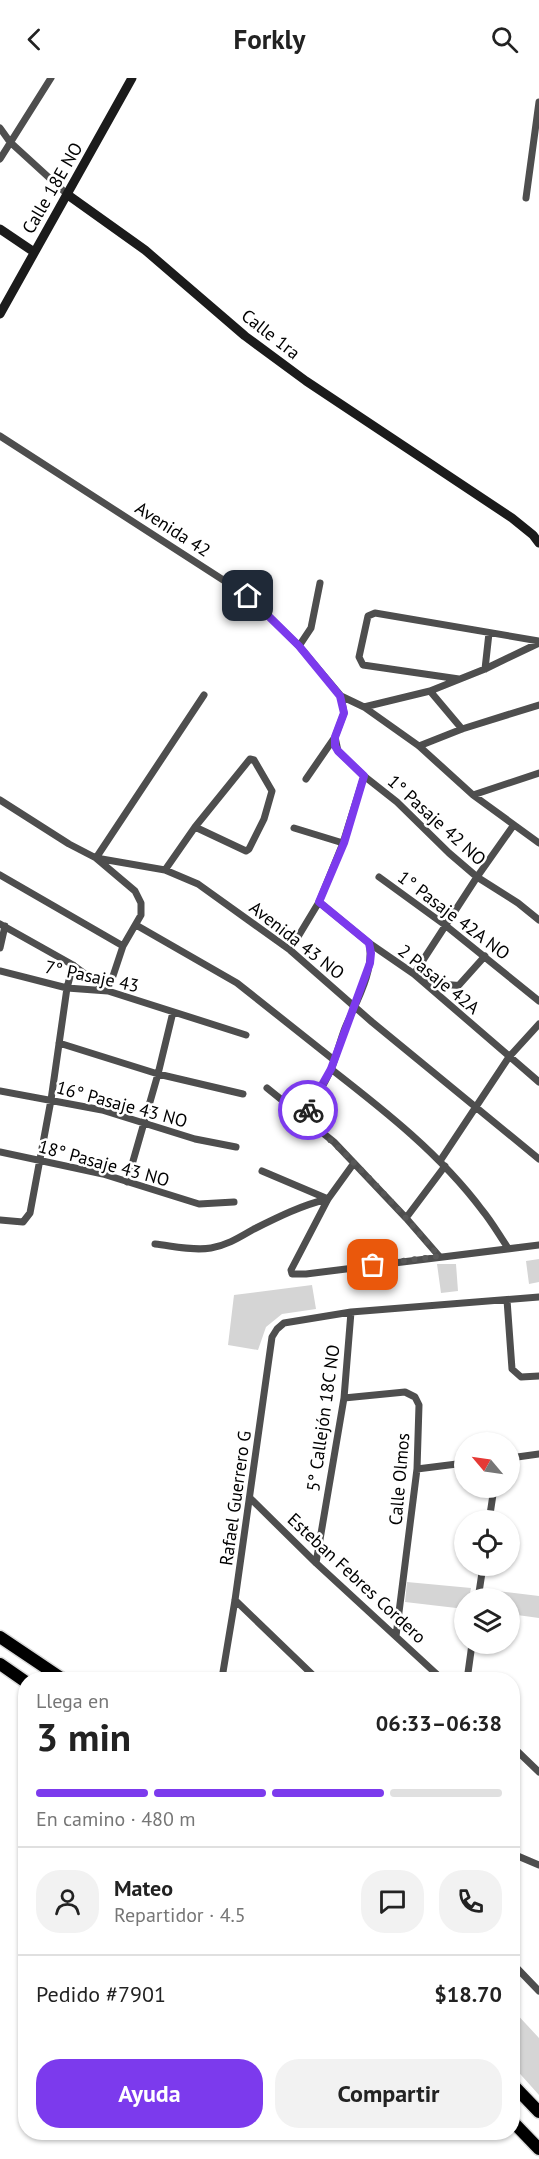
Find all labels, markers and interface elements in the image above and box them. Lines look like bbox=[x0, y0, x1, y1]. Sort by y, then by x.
text: Forkly bbox=[234, 22, 305, 56]
icon: back bbox=[18, 23, 51, 56]
icon: search bbox=[488, 23, 521, 56]
street label: Calle 18E NO bbox=[17, 138, 87, 238]
street label: Calle 1ra bbox=[237, 304, 305, 364]
street label: Avenida 42 bbox=[131, 496, 215, 562]
pin bbox=[222, 570, 273, 621]
icon: home bbox=[231, 579, 264, 612]
street label: 1° Pasaje 42 NO bbox=[383, 770, 491, 870]
street label: 1° Pasaje 42A NO bbox=[393, 865, 515, 965]
street label: Avenida 43 NO bbox=[245, 896, 349, 984]
street label: 2 Pasaje 42A bbox=[394, 939, 485, 1019]
street label: 7° Pasaje 43 bbox=[43, 955, 141, 997]
street label: 16° Pasaje 43 NO bbox=[54, 1075, 190, 1133]
courier bbox=[278, 1080, 338, 1140]
icon: bike bbox=[292, 1094, 325, 1127]
street label: 18° Pasaje 43 NO bbox=[36, 1134, 172, 1192]
pin bbox=[347, 1239, 398, 1290]
icon: bag bbox=[356, 1248, 389, 1281]
street label: 5° Callejón 18C NO bbox=[301, 1343, 345, 1493]
street label: Rafael Guerrero G bbox=[214, 1429, 256, 1567]
street label: Calle Olmos bbox=[384, 1432, 414, 1526]
north arrow bbox=[454, 1432, 520, 1498]
map controls bbox=[454, 1432, 520, 1654]
street label: Esteban Febres Cordero bbox=[283, 1508, 431, 1648]
button: locate bbox=[454, 1510, 520, 1576]
button: layers bbox=[454, 1588, 520, 1654]
text: Llega en bbox=[36, 1688, 109, 1714]
text: 06:33–06:38 bbox=[376, 1709, 502, 1737]
text: 3 min bbox=[36, 1711, 131, 1762]
text: En camino · 480 m bbox=[36, 1806, 196, 1832]
button: person bbox=[36, 1870, 99, 1933]
button: chat bbox=[361, 1870, 424, 1933]
button: phone bbox=[439, 1870, 502, 1933]
text: Mateo bbox=[114, 1874, 173, 1902]
text: Repartidor · 4.5 bbox=[114, 1902, 246, 1928]
text: Pedido #7901 bbox=[36, 1980, 166, 2008]
text: $18.70 bbox=[434, 1980, 502, 2008]
button: Ayuda bbox=[36, 2059, 263, 2128]
button: Compartir bbox=[275, 2059, 502, 2128]

